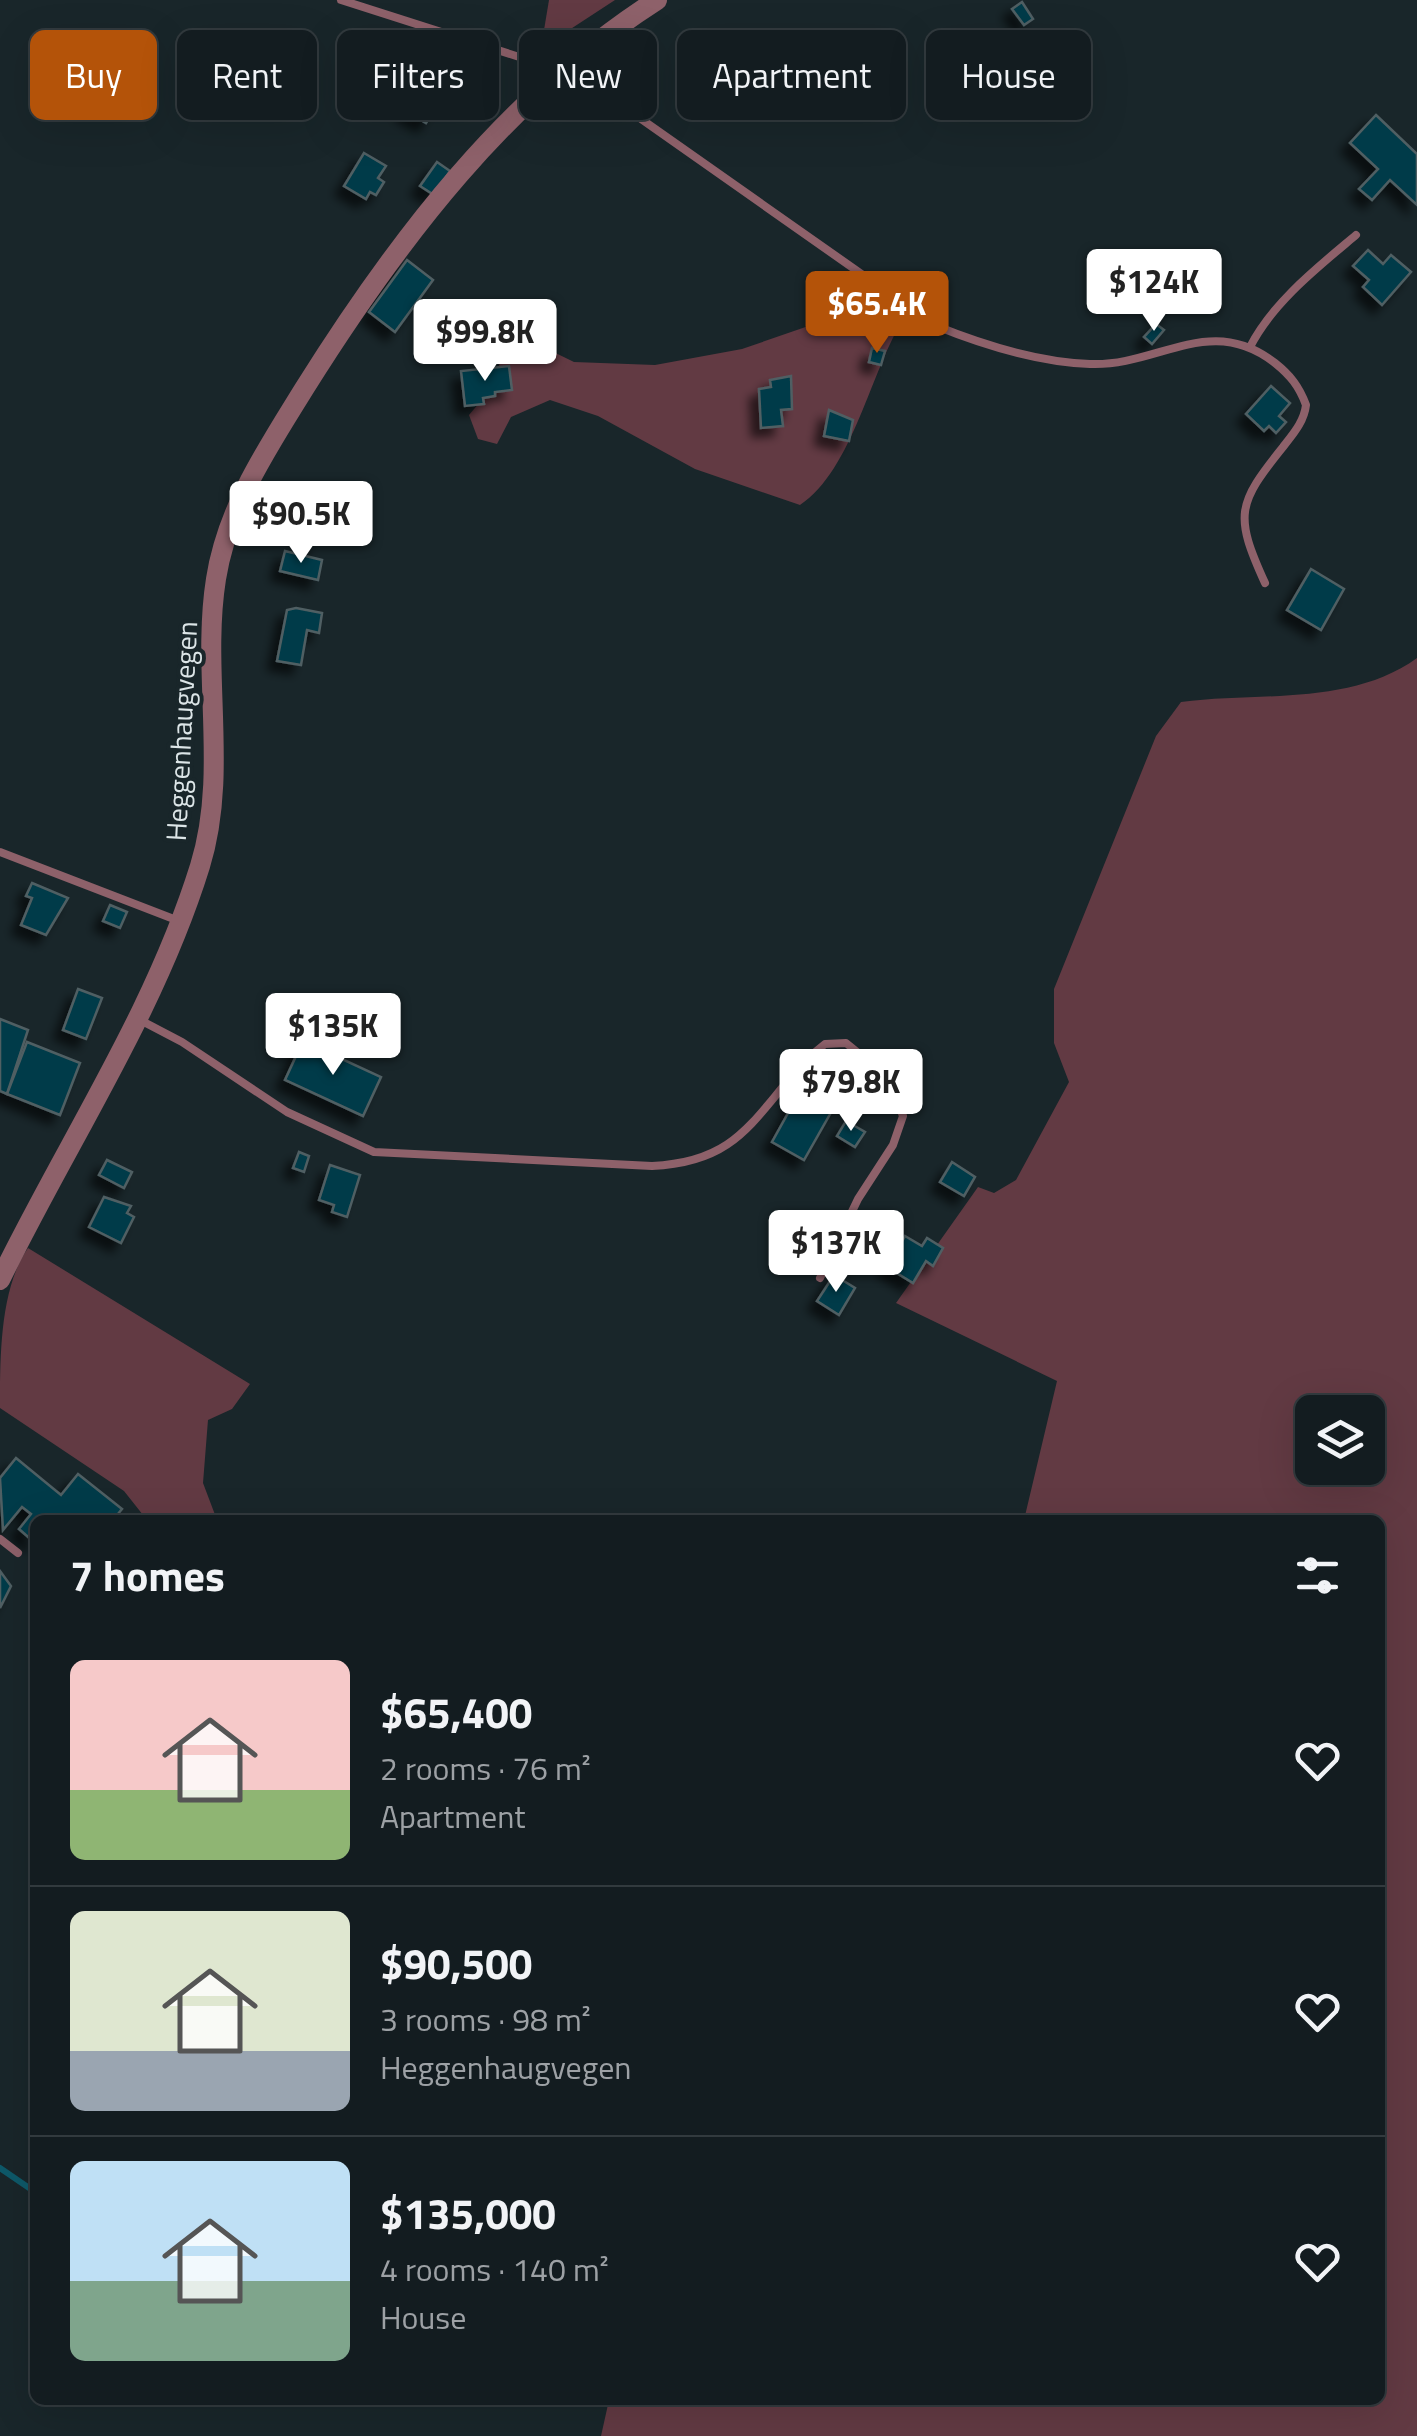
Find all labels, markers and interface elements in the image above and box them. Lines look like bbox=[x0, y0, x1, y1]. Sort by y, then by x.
chip: Buy bbox=[30, 30, 157, 120]
chip: Rent bbox=[177, 30, 317, 120]
chip: Filters bbox=[337, 30, 499, 120]
chip: New bbox=[519, 30, 657, 120]
chip: Apartment bbox=[677, 30, 906, 120]
chip: House bbox=[926, 30, 1091, 120]
pin: $124K bbox=[1084, 249, 1224, 334]
text: $124K bbox=[1109, 257, 1199, 305]
pin: $65.4K bbox=[796, 271, 958, 356]
text: $65.4K bbox=[828, 279, 926, 327]
pin: $99.8K bbox=[404, 299, 566, 384]
text: $99.8K bbox=[436, 307, 534, 355]
pin: $90.5K bbox=[220, 481, 382, 566]
text: $90.5K bbox=[252, 489, 350, 537]
street label: Heggenhaugvegen bbox=[154, 620, 208, 842]
pin: $135K bbox=[263, 993, 403, 1078]
text: $135K bbox=[288, 1001, 378, 1049]
pin: $79.8K bbox=[770, 1049, 932, 1134]
text: $79.8K bbox=[802, 1057, 900, 1105]
pin: $137K bbox=[766, 1210, 906, 1295]
text: $137K bbox=[791, 1218, 881, 1266]
map controls bbox=[1295, 1395, 1385, 1485]
button: layers bbox=[1295, 1395, 1385, 1485]
text: 7 homes bbox=[70, 1543, 225, 1607]
icon: filters bbox=[1290, 1548, 1345, 1603]
text: $65,400 bbox=[380, 1680, 532, 1744]
icon: home bbox=[150, 1700, 270, 1820]
icon: heart bbox=[1290, 1733, 1345, 1788]
text: 2 rooms · 76 m² bbox=[380, 1744, 591, 1792]
text: Apartment bbox=[380, 1792, 526, 1840]
text: $90,500 bbox=[380, 1931, 532, 1995]
icon: home bbox=[150, 1951, 270, 2071]
icon: heart bbox=[1290, 1984, 1345, 2039]
text: 3 rooms · 98 m² bbox=[380, 1995, 591, 2043]
text: Heggenhaugvegen bbox=[380, 2043, 632, 2091]
text: $135,000 bbox=[380, 2181, 556, 2245]
icon: home bbox=[150, 2201, 270, 2321]
icon: heart bbox=[1290, 2234, 1345, 2289]
text: 4 rooms · 140 m² bbox=[380, 2245, 609, 2293]
text: House bbox=[380, 2293, 466, 2341]

